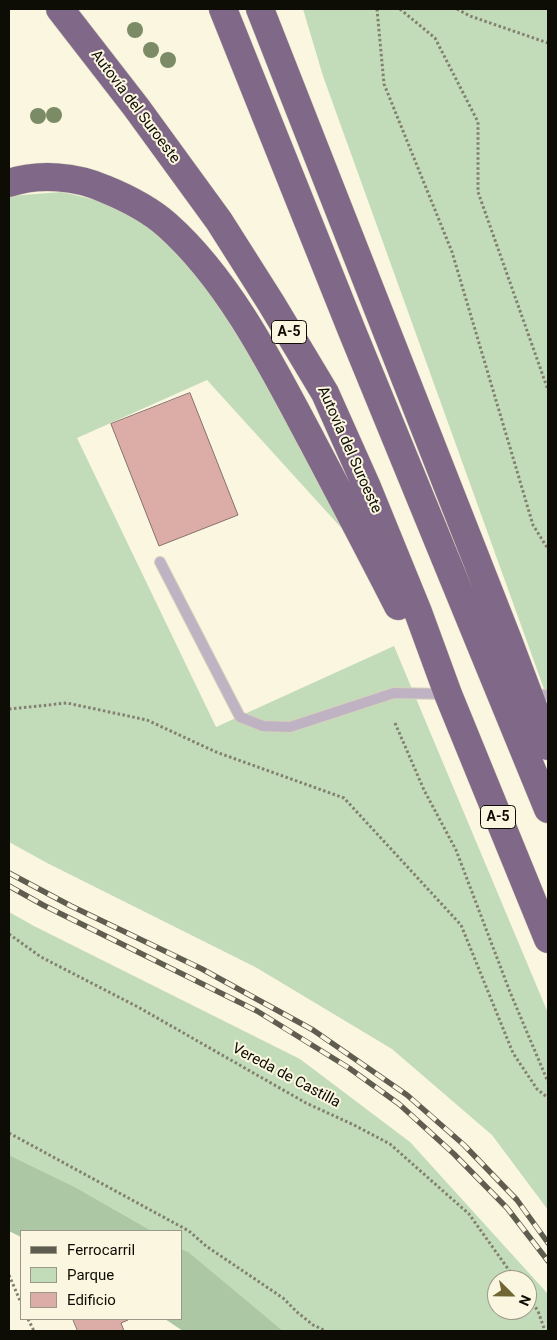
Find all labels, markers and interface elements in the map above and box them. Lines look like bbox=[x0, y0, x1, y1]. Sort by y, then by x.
street label: Autovía del Suroeste bbox=[87, 47, 183, 167]
road number: A-5 bbox=[272, 321, 306, 344]
street label: Autovía del Suroeste bbox=[313, 384, 385, 516]
road number: A-5 bbox=[480, 806, 516, 829]
street label: Vereda de Castilla bbox=[229, 1040, 343, 1112]
legend bbox=[20, 1230, 182, 1320]
text: Ferrocarril bbox=[67, 1241, 135, 1259]
text: Parque bbox=[67, 1266, 114, 1284]
north arrow bbox=[487, 1270, 537, 1320]
text: Edificio bbox=[67, 1291, 116, 1309]
text: N bbox=[516, 1293, 534, 1308]

